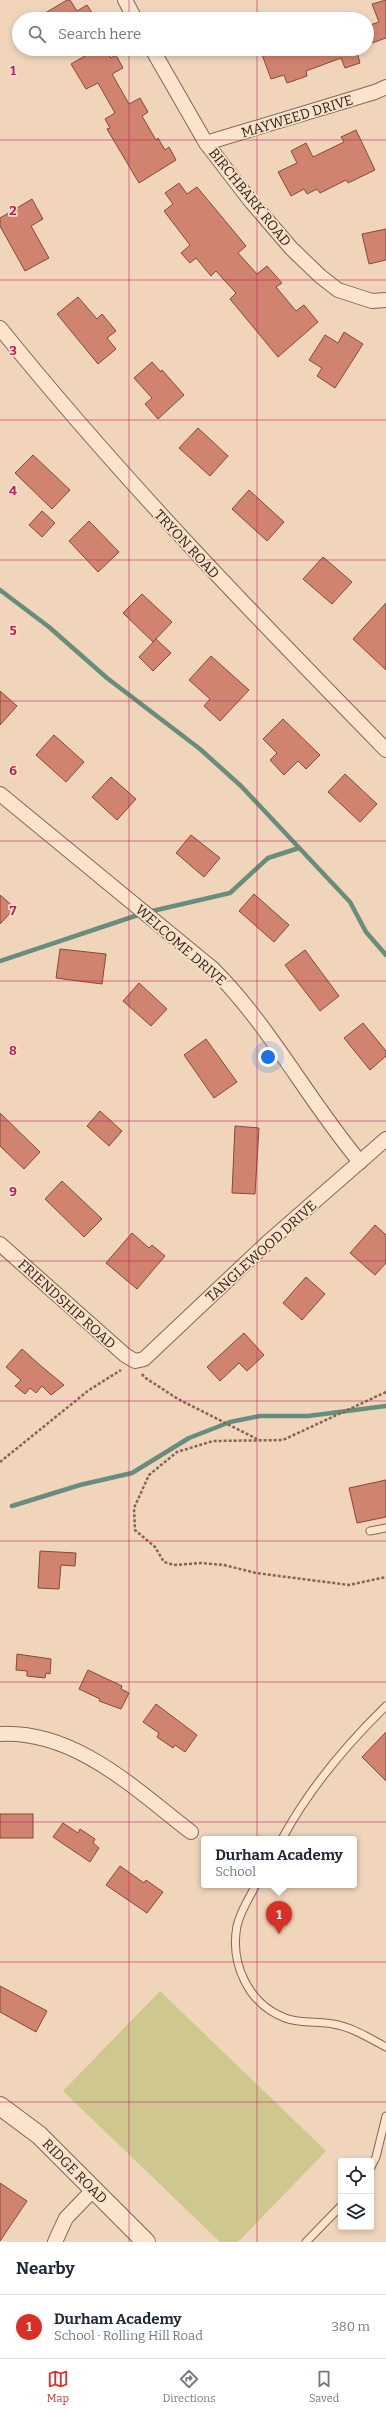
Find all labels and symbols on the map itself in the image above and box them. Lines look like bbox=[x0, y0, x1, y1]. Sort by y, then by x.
text: 1 bbox=[10, 63, 16, 78]
street label: MAYWEED DRIVE bbox=[239, 91, 355, 142]
street label: BIRCHBARK ROAD bbox=[205, 145, 294, 250]
text: 2 bbox=[9, 203, 17, 218]
text: 3 bbox=[9, 343, 17, 358]
text: 4 bbox=[9, 483, 17, 498]
street label: TRYON ROAD bbox=[151, 506, 223, 582]
text: 5 bbox=[9, 623, 17, 638]
text: 6 bbox=[9, 763, 17, 778]
street label: WELCOME DRIVE bbox=[132, 901, 230, 989]
text: 7 bbox=[10, 903, 17, 918]
text: 8 bbox=[9, 1043, 17, 1058]
your location bbox=[258, 1047, 278, 1067]
text: 9 bbox=[9, 1184, 17, 1199]
street label: TANGLEWOOD DRIVE bbox=[202, 1197, 320, 1306]
street label: FRIENDSHIP ROAD bbox=[14, 1256, 119, 1353]
pin: 1 bbox=[266, 1901, 292, 1934]
street label: RIDGE ROAD bbox=[39, 2135, 111, 2207]

